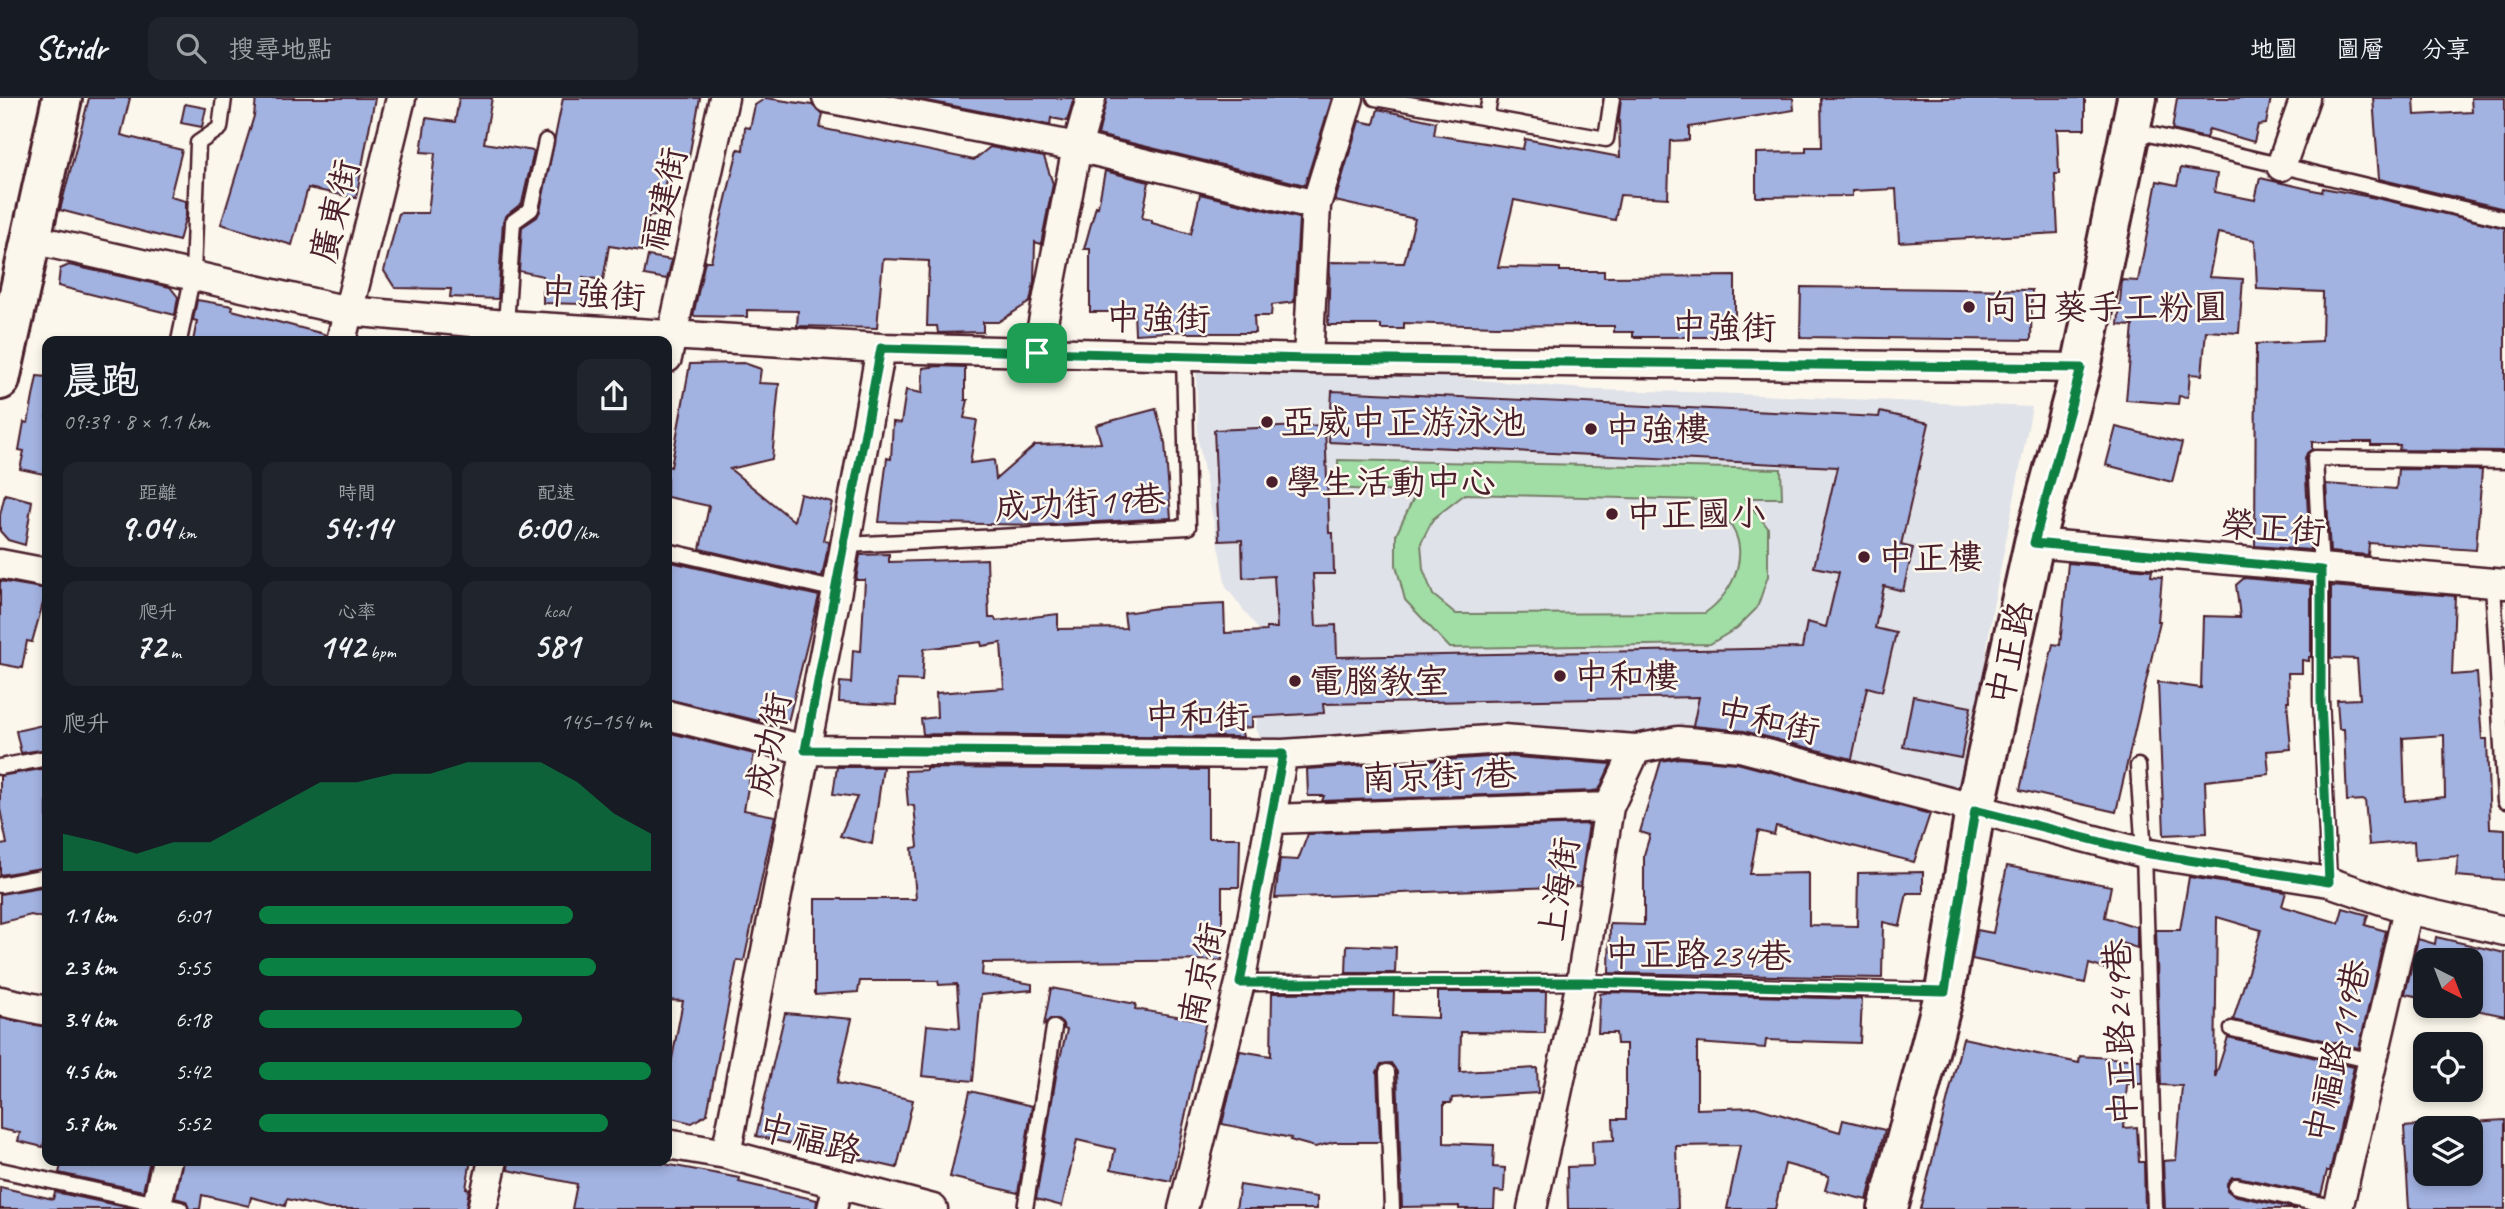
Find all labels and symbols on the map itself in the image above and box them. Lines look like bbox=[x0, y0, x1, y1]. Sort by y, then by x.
street label: 福建街 bbox=[631, 143, 697, 255]
street label: 廣東街 bbox=[300, 155, 370, 267]
street label: 中強街 bbox=[539, 268, 647, 320]
place label: 向日葵手工粉圓 bbox=[1983, 285, 2228, 330]
street label: 中強街 bbox=[1105, 295, 1211, 341]
marker: 向日葵手工粉圓 bbox=[1961, 299, 1977, 315]
street label: 中強街 bbox=[1671, 304, 1777, 350]
pin bbox=[1007, 323, 1067, 383]
place label: 亞威中正游泳池 bbox=[1281, 400, 1526, 445]
place label: 中強樓 bbox=[1605, 407, 1710, 452]
marker: 亞威中正游泳池 bbox=[1259, 414, 1275, 430]
marker: 中強樓 bbox=[1583, 421, 1599, 437]
place label: 學生活動中心 bbox=[1286, 460, 1496, 505]
marker: 學生活動中心 bbox=[1264, 474, 1280, 490]
street label: 成功街19巷 bbox=[993, 476, 1167, 530]
place label: 中正國小 bbox=[1626, 492, 1766, 537]
street label: 榮正街 bbox=[2219, 501, 2327, 555]
marker: 中正國小 bbox=[1604, 506, 1620, 522]
place label: 中正樓 bbox=[1878, 535, 1983, 580]
marker: 中正樓 bbox=[1856, 549, 1872, 565]
street label: 中正路 bbox=[1977, 597, 2043, 709]
place label: 中和樓 bbox=[1574, 654, 1679, 699]
place label: 電腦教室 bbox=[1309, 659, 1449, 704]
marker: 中和樓 bbox=[1552, 668, 1568, 684]
marker: 電腦教室 bbox=[1287, 673, 1303, 689]
street label: 成功街 bbox=[737, 688, 801, 800]
street label: 中和街 bbox=[1712, 688, 1824, 754]
street label: 中和街 bbox=[1144, 694, 1250, 739]
street label: 南京街1巷 bbox=[1360, 751, 1518, 801]
street label: 上海街 bbox=[1529, 834, 1589, 944]
street label: 南京街 bbox=[1169, 918, 1235, 1030]
street label: 中正路234巷 bbox=[1604, 931, 1792, 979]
street label: 中正路249巷 bbox=[2094, 938, 2146, 1126]
north arrow bbox=[2413, 948, 2483, 1018]
street label: 中福路119巷 bbox=[2294, 955, 2380, 1147]
street label: 中福路 bbox=[753, 1104, 867, 1174]

